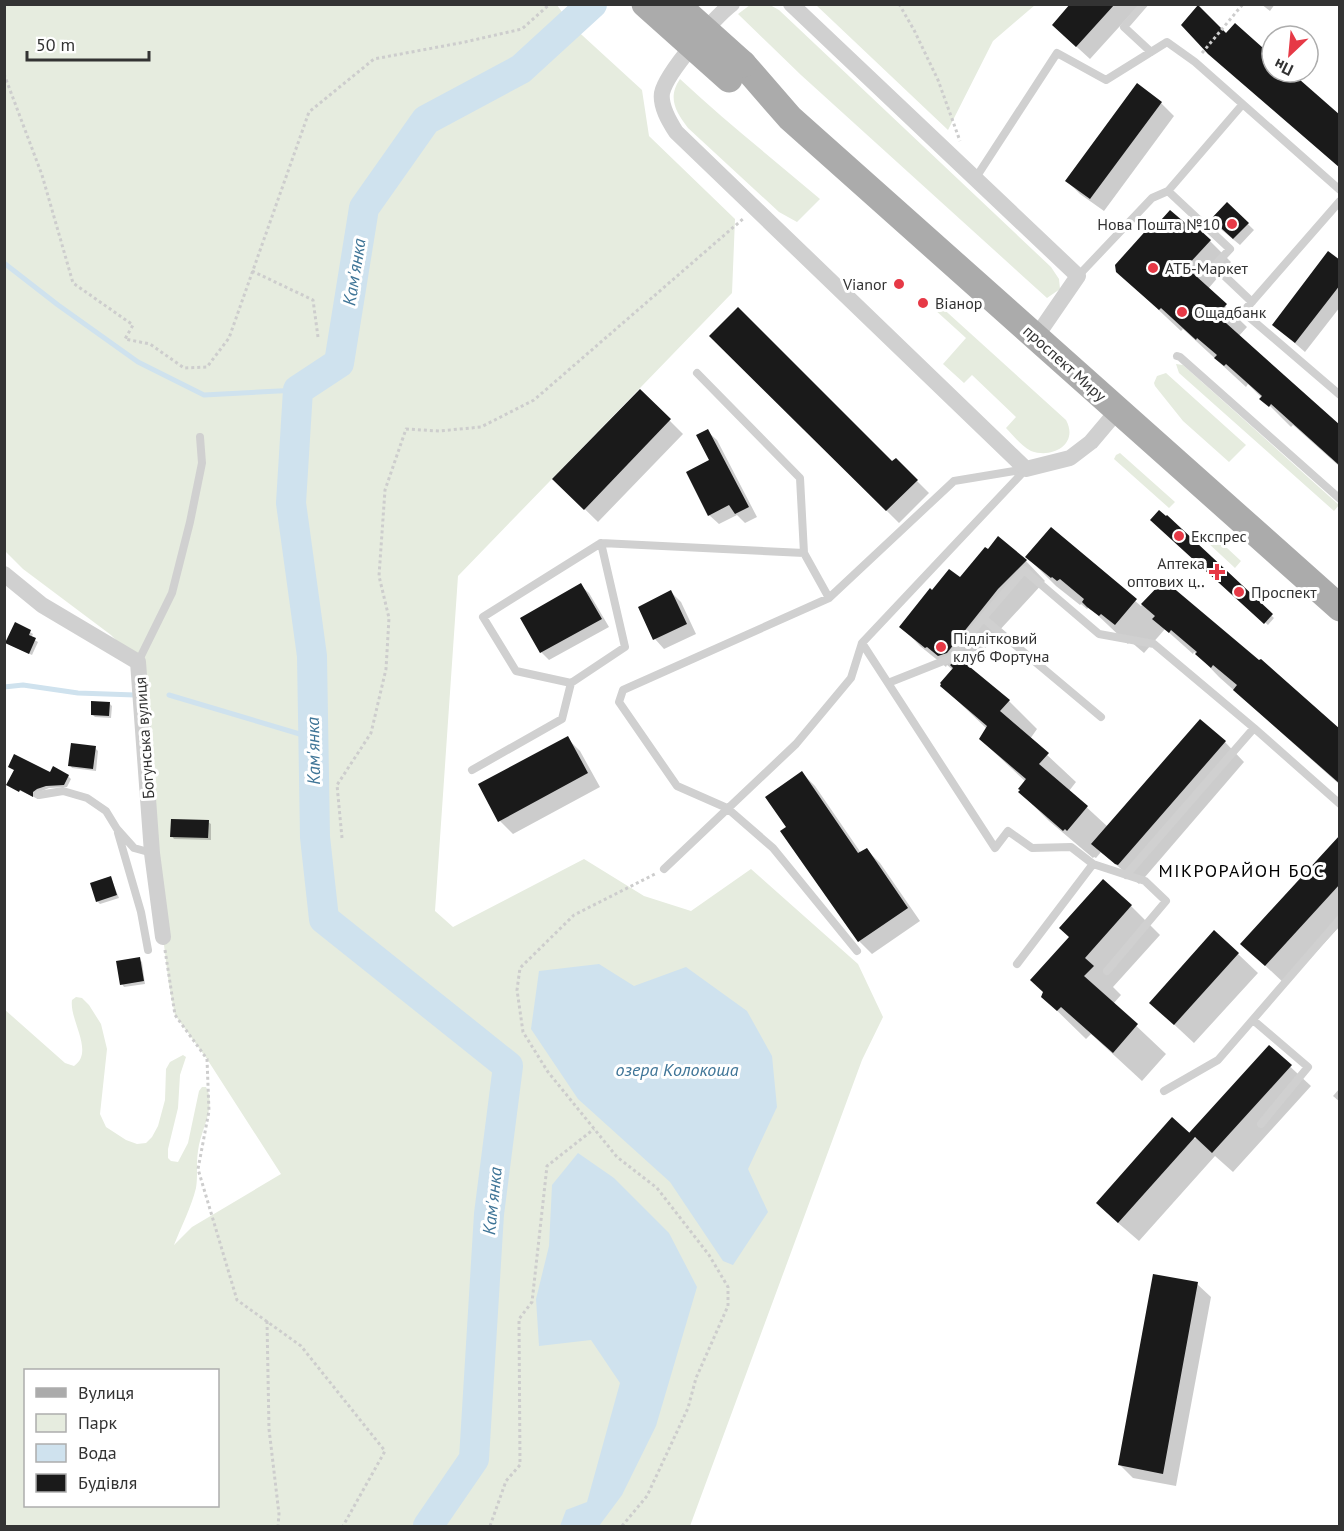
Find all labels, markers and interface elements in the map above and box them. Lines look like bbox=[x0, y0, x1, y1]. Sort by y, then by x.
scale bar bbox=[27, 24, 148, 62]
north arrow bbox=[1260, 24, 1320, 84]
text: 50 m bbox=[36, 33, 75, 56]
text: Пн bbox=[1271, 54, 1296, 81]
place label: Нова Пошта №10 bbox=[1097, 214, 1220, 234]
marker: Нова Пошта №10 bbox=[1225, 217, 1239, 231]
water label: Кам'янка bbox=[337, 236, 371, 307]
place label: АТБ-Маркет bbox=[1165, 258, 1249, 278]
marker: АТБ-Маркет bbox=[1146, 261, 1160, 275]
place label: Vianor bbox=[842, 274, 888, 294]
marker: Vianor bbox=[892, 277, 906, 291]
place label: Віанор bbox=[935, 293, 982, 313]
marker: Віанор bbox=[916, 296, 930, 310]
place label: Ощадбанк bbox=[1194, 302, 1267, 322]
marker: Ощадбанк bbox=[1175, 305, 1189, 319]
street label: проспект Миру bbox=[1019, 321, 1111, 406]
place label: Експрес bbox=[1191, 526, 1247, 546]
marker: Експрес bbox=[1172, 529, 1186, 543]
place label: Аптека оптових ц‥ bbox=[1127, 553, 1205, 591]
marker: Аптека оптових ц‥ bbox=[1210, 565, 1224, 579]
place label: Проспект bbox=[1251, 582, 1317, 602]
marker: Проспект bbox=[1232, 585, 1246, 599]
place label: Підлітковий клуб Фортуна bbox=[953, 628, 1049, 666]
marker: Підлітковий клуб Фортуна bbox=[934, 640, 948, 654]
street label: Богунська вулиця bbox=[130, 676, 158, 800]
water label: Кам'янка bbox=[301, 717, 325, 785]
district label: МІКРОРАЙОН БОС bbox=[1159, 859, 1325, 882]
water label: озера Колокоша bbox=[616, 1058, 739, 1081]
water label: Кам'янка bbox=[477, 1166, 507, 1236]
legend bbox=[24, 1369, 219, 1507]
text: Вулиця bbox=[78, 1381, 134, 1404]
text: Парк bbox=[78, 1411, 118, 1434]
text: Вода bbox=[78, 1441, 117, 1464]
text: Будівля bbox=[78, 1471, 137, 1494]

